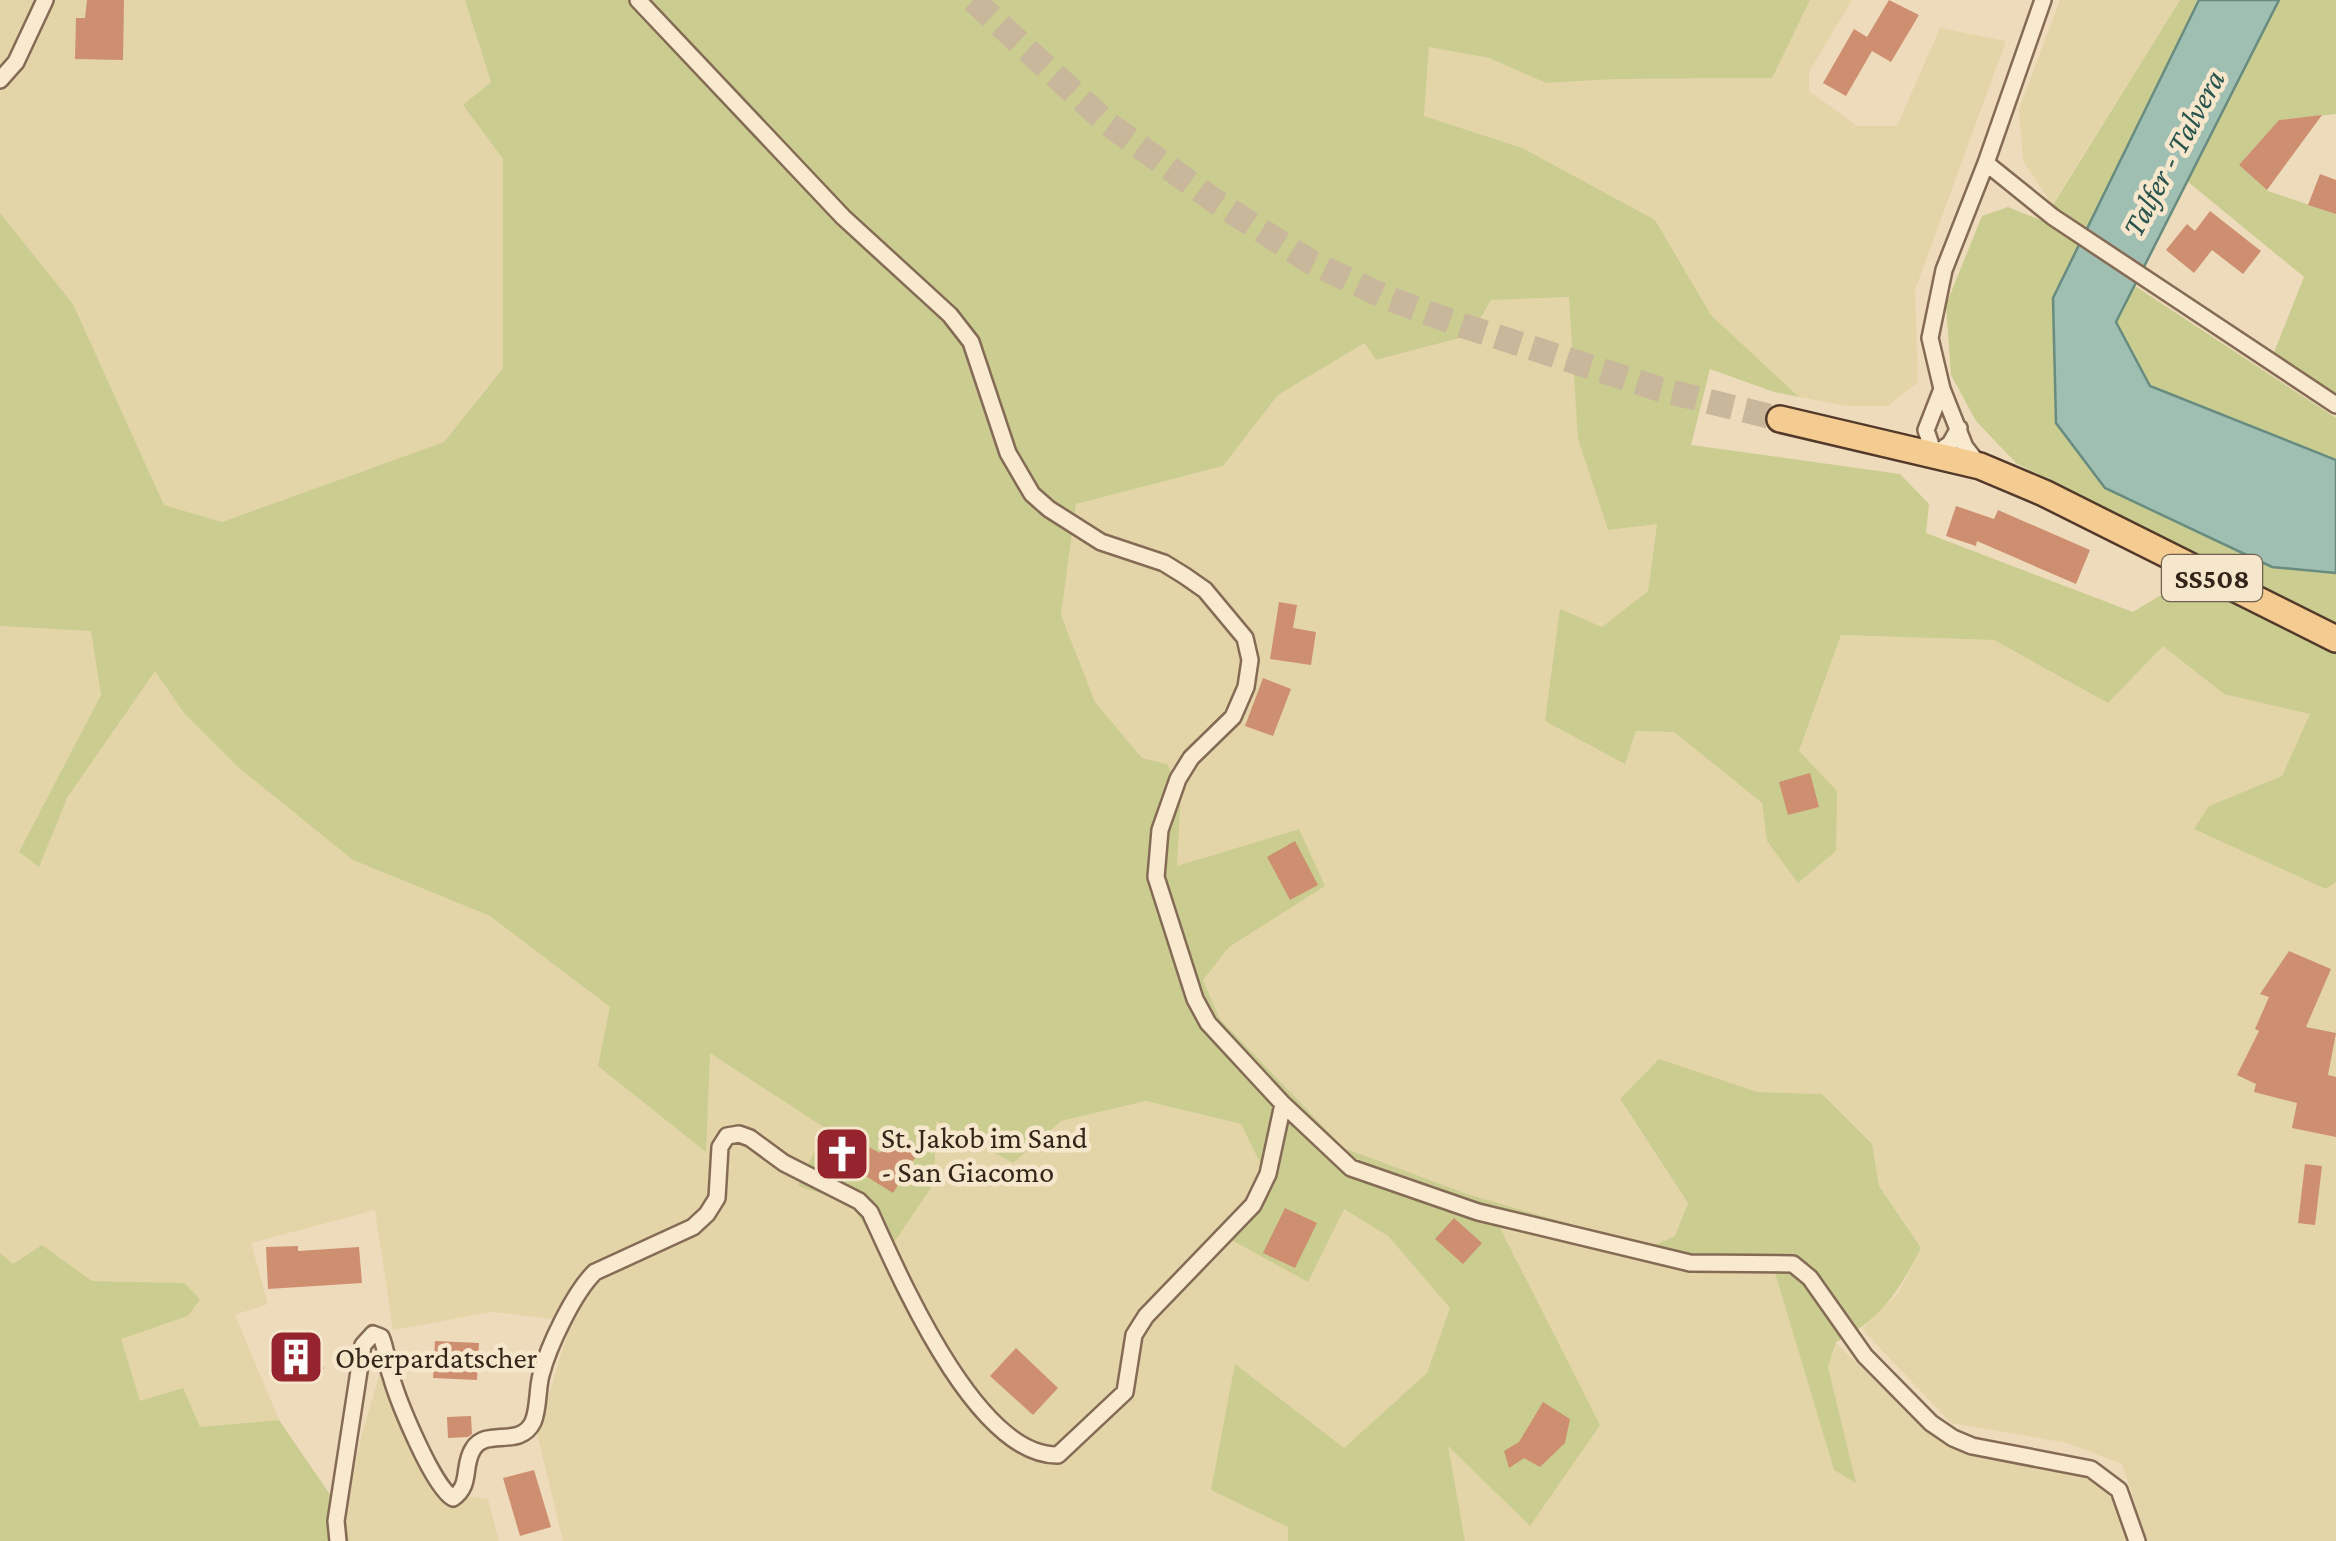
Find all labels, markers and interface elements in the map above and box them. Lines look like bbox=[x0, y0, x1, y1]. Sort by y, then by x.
water label: Talfer - Talvera bbox=[2114, 64, 2232, 242]
road number: SS508 bbox=[2162, 555, 2262, 601]
place label: St. Jakob im Sand - San Giacomo bbox=[881, 1121, 1088, 1188]
church icon: St. Jakob im Sand - San Giacomo bbox=[812, 1124, 872, 1184]
building icon: Oberpardatscher bbox=[266, 1327, 326, 1387]
place label: Oberpardatscher bbox=[335, 1341, 538, 1375]

